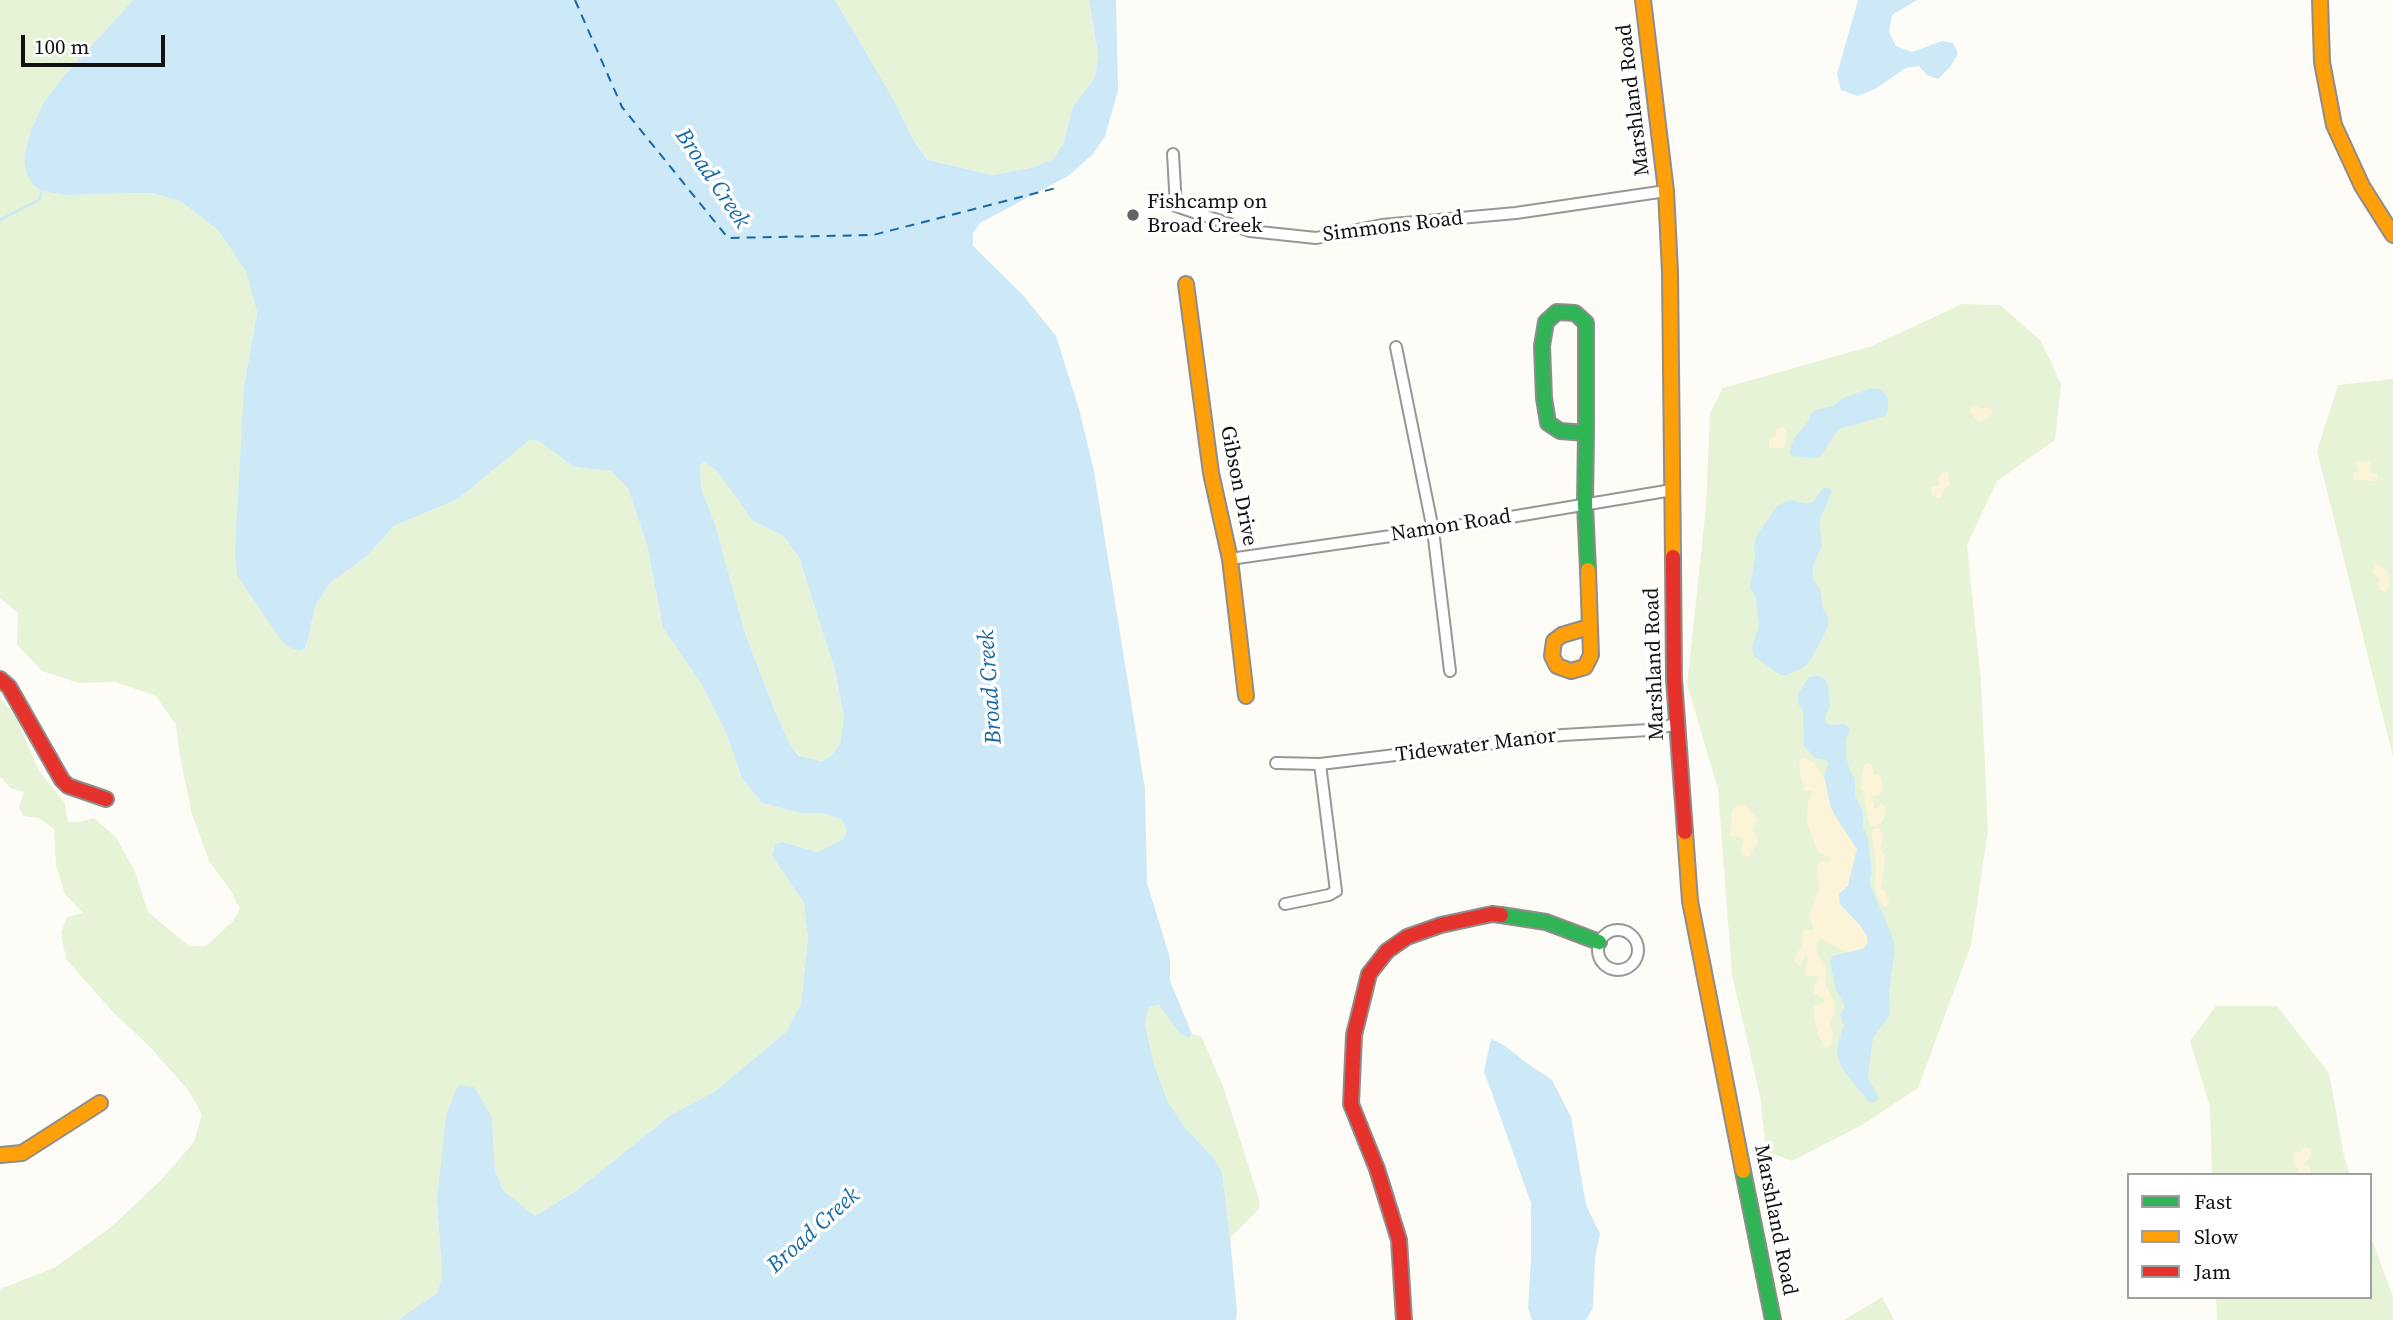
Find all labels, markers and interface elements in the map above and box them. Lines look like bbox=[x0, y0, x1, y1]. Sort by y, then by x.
scale bar bbox=[24, 21, 168, 65]
street label: Marshland Road bbox=[1612, 23, 1656, 177]
text: 100 m bbox=[34, 32, 89, 61]
water label: Broad Creek bbox=[668, 124, 756, 234]
place label: Fishcamp on Broad Creek bbox=[1147, 190, 1268, 240]
street label: Simmons Road bbox=[1322, 206, 1464, 248]
marker: Fishcamp on Broad Creek bbox=[1125, 207, 1141, 223]
street label: Gibson Drive bbox=[1214, 424, 1262, 548]
street label: Namon Road bbox=[1389, 504, 1513, 548]
street label: Marshland Road bbox=[1640, 587, 1670, 741]
water label: Broad Creek bbox=[973, 629, 1009, 745]
street label: Tidewater Manor bbox=[1394, 724, 1558, 768]
street label: Marshland Road bbox=[1748, 1142, 1802, 1298]
legend bbox=[2127, 1173, 2372, 1299]
water label: Broad Creek bbox=[762, 1182, 866, 1280]
text: Fast bbox=[2194, 1187, 2232, 1216]
text: Slow bbox=[2194, 1222, 2238, 1251]
text: Jam bbox=[2194, 1257, 2231, 1286]

